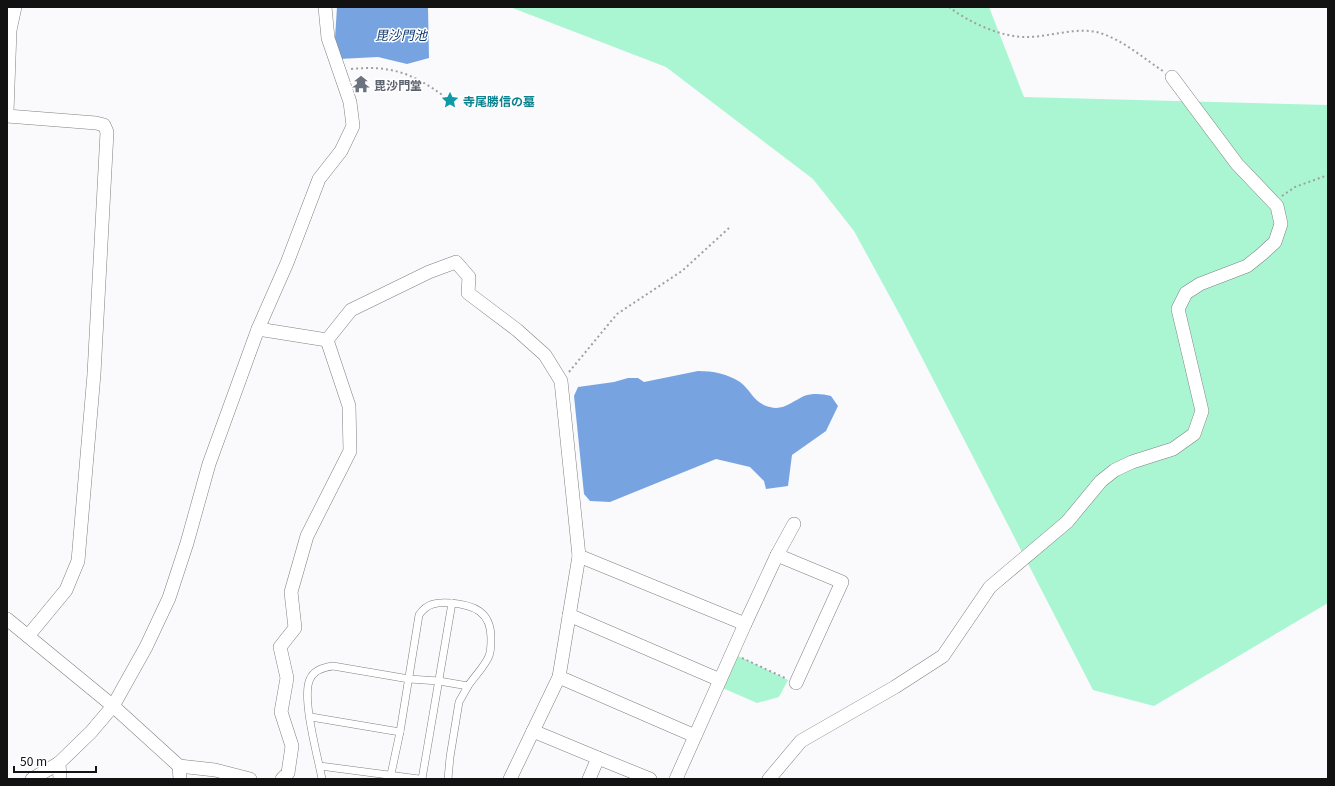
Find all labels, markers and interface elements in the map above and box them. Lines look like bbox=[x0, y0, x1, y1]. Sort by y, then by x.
water label: 毘沙門池 bbox=[375, 25, 429, 44]
temple icon: 毘沙門堂 bbox=[351, 74, 371, 94]
place label: 毘沙門堂 bbox=[374, 76, 422, 93]
place icon: 寺尾勝信の墓 bbox=[440, 90, 460, 110]
place label: 寺尾勝信の墓 bbox=[463, 92, 535, 109]
scale bar bbox=[14, 748, 96, 774]
text: 50 m bbox=[20, 752, 47, 769]

